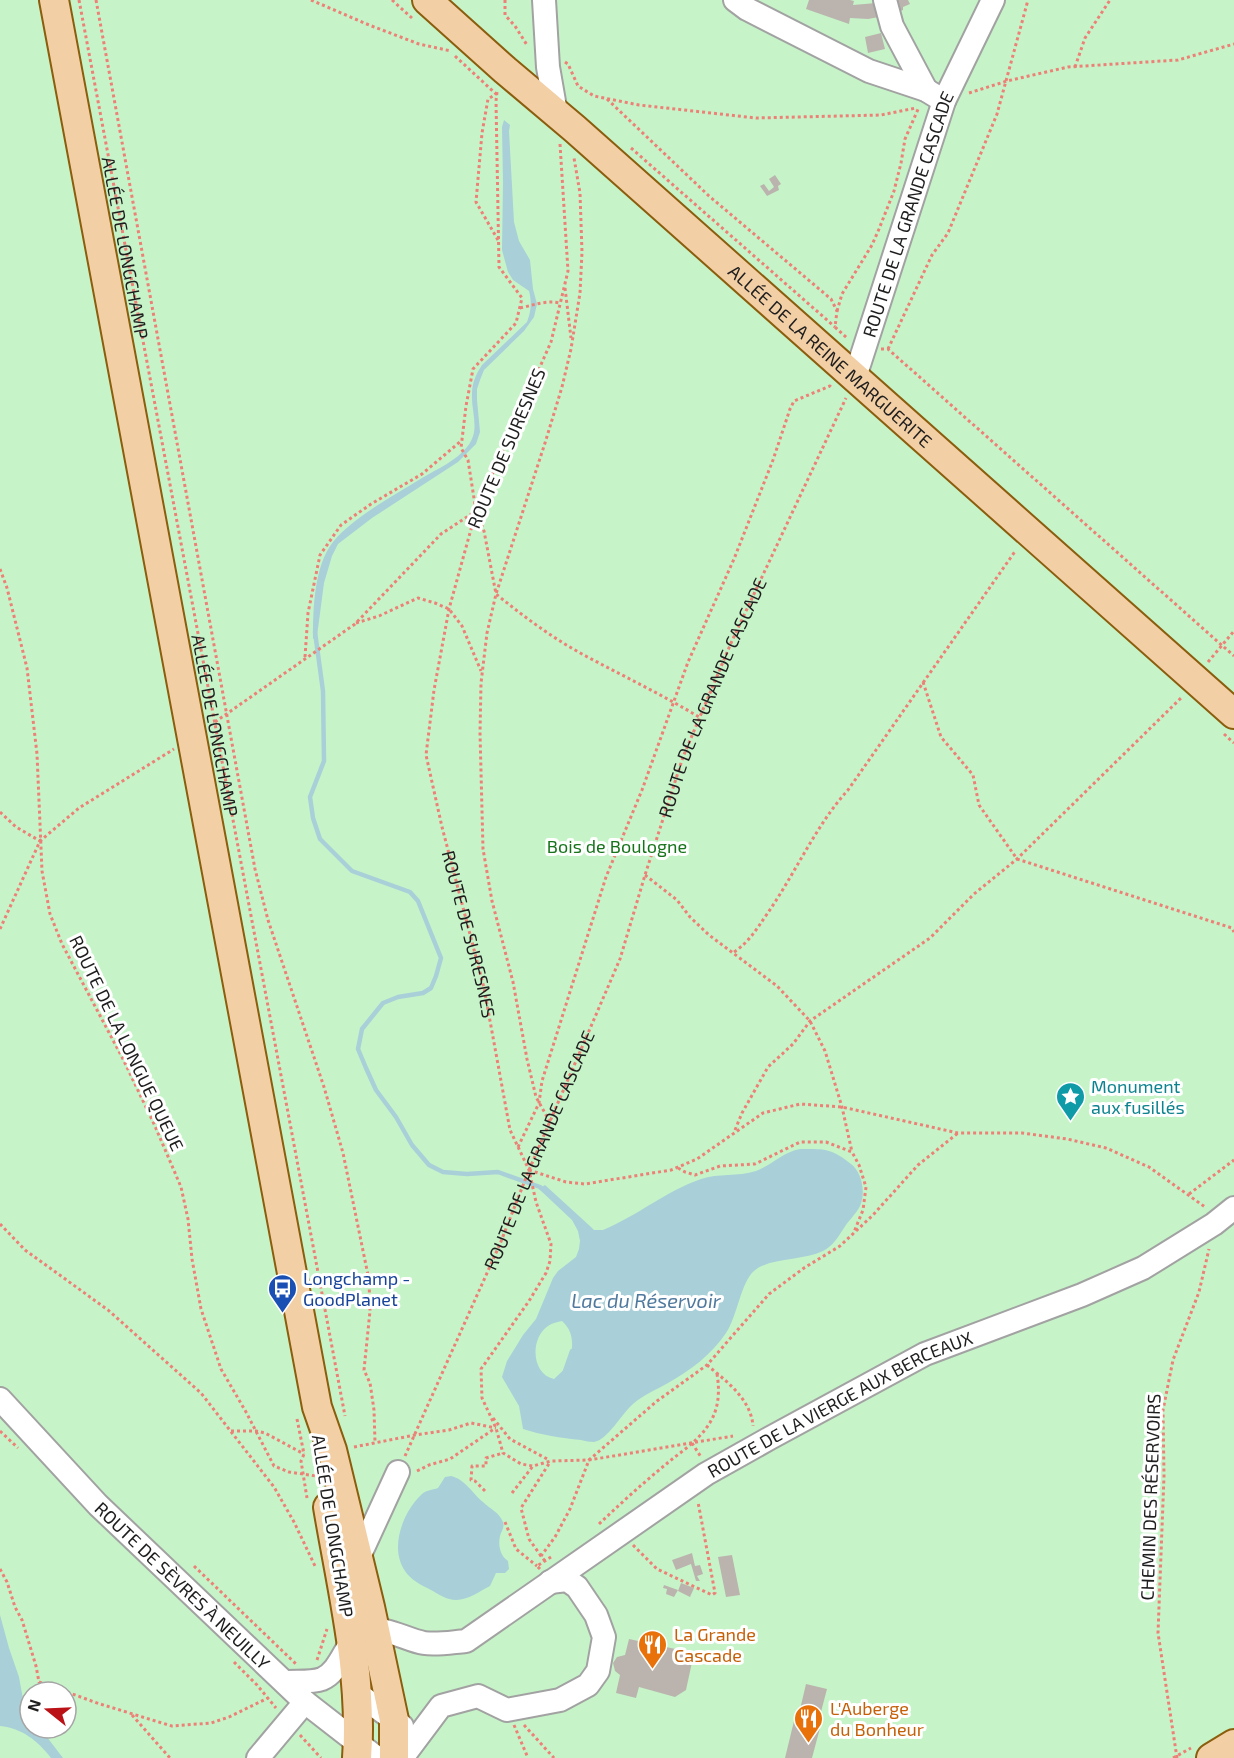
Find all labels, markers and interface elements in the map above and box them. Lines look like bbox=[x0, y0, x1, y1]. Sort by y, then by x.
street label: ROUTE DE LA GRANDE CASCADE bbox=[858, 87, 958, 340]
street label: ALLÉE DE LONGCHAMP bbox=[98, 155, 153, 341]
street label: ALLÉE DE LA REINE MARGUERITE bbox=[724, 260, 937, 452]
street label: ROUTE DE SURESNES bbox=[462, 365, 550, 531]
street label: ROUTE DE LA GRANDE CASCADE bbox=[653, 574, 771, 820]
street label: ALLÉE DE LONGCHAMP bbox=[187, 632, 243, 818]
park label: Bois de Boulogne bbox=[547, 835, 687, 857]
street label: ROUTE DE SURESNES bbox=[438, 848, 500, 1020]
street label: ROUTE DE LA LONGUE QUEUE bbox=[65, 932, 189, 1154]
street label: ROUTE DE LA GRANDE CASCADE bbox=[479, 1027, 599, 1273]
place label: Monument aux fusillés bbox=[1091, 1075, 1185, 1118]
place icon: Monument aux fusillés bbox=[1054, 1080, 1086, 1122]
place label: Longchamp - GoodPlanet bbox=[303, 1267, 410, 1310]
bus stop icon: Longchamp - GoodPlanet bbox=[266, 1272, 298, 1314]
water label: Lac du Réservoir bbox=[571, 1288, 722, 1312]
street label: ROUTE DE LA VIERGE AUX BERCEAUX bbox=[703, 1326, 976, 1482]
street label: CHEMIN DES RÉSERVOIRS bbox=[1135, 1393, 1165, 1601]
street label: ALLÉE DE LONGCHAMP bbox=[308, 1433, 358, 1619]
street label: ROUTE DE SÈVRES À NEUILLY bbox=[90, 1497, 275, 1674]
place label: La Grande Cascade bbox=[674, 1623, 756, 1666]
restaurant icon: La Grande Cascade bbox=[637, 1628, 669, 1670]
north arrow bbox=[18, 1680, 78, 1740]
text: N bbox=[22, 1697, 44, 1714]
place label: L'Auberge du Bonheur bbox=[830, 1697, 924, 1740]
restaurant icon: L'Auberge du Bonheur bbox=[793, 1702, 825, 1744]

